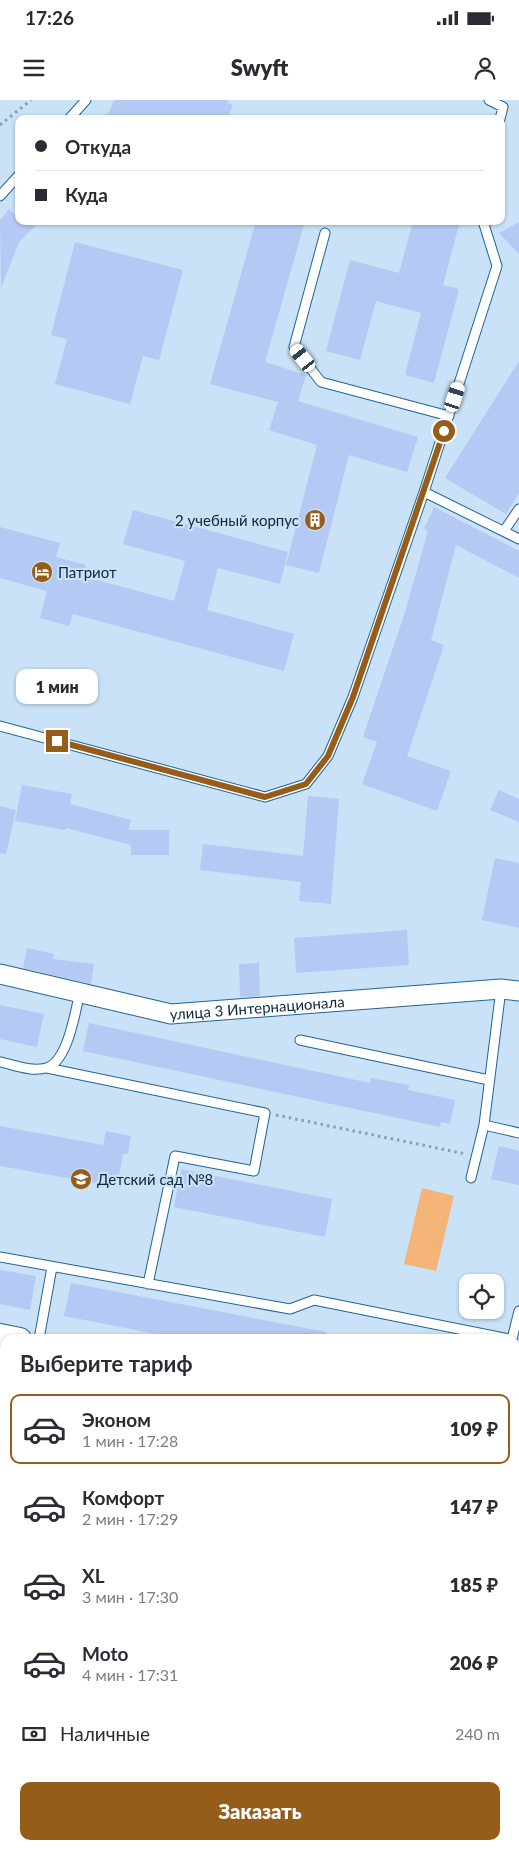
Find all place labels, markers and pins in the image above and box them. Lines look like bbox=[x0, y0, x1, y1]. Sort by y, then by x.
building icon: 2 учебный корпус bbox=[303, 508, 327, 532]
place label: 2 учебный корпус bbox=[175, 511, 299, 529]
hotel icon: Патриот bbox=[30, 560, 54, 584]
place label: Патриот bbox=[58, 563, 117, 581]
school or university icon: Детский сад №8 bbox=[69, 1167, 93, 1191]
place label: Детский сад №8 bbox=[97, 1170, 213, 1188]

